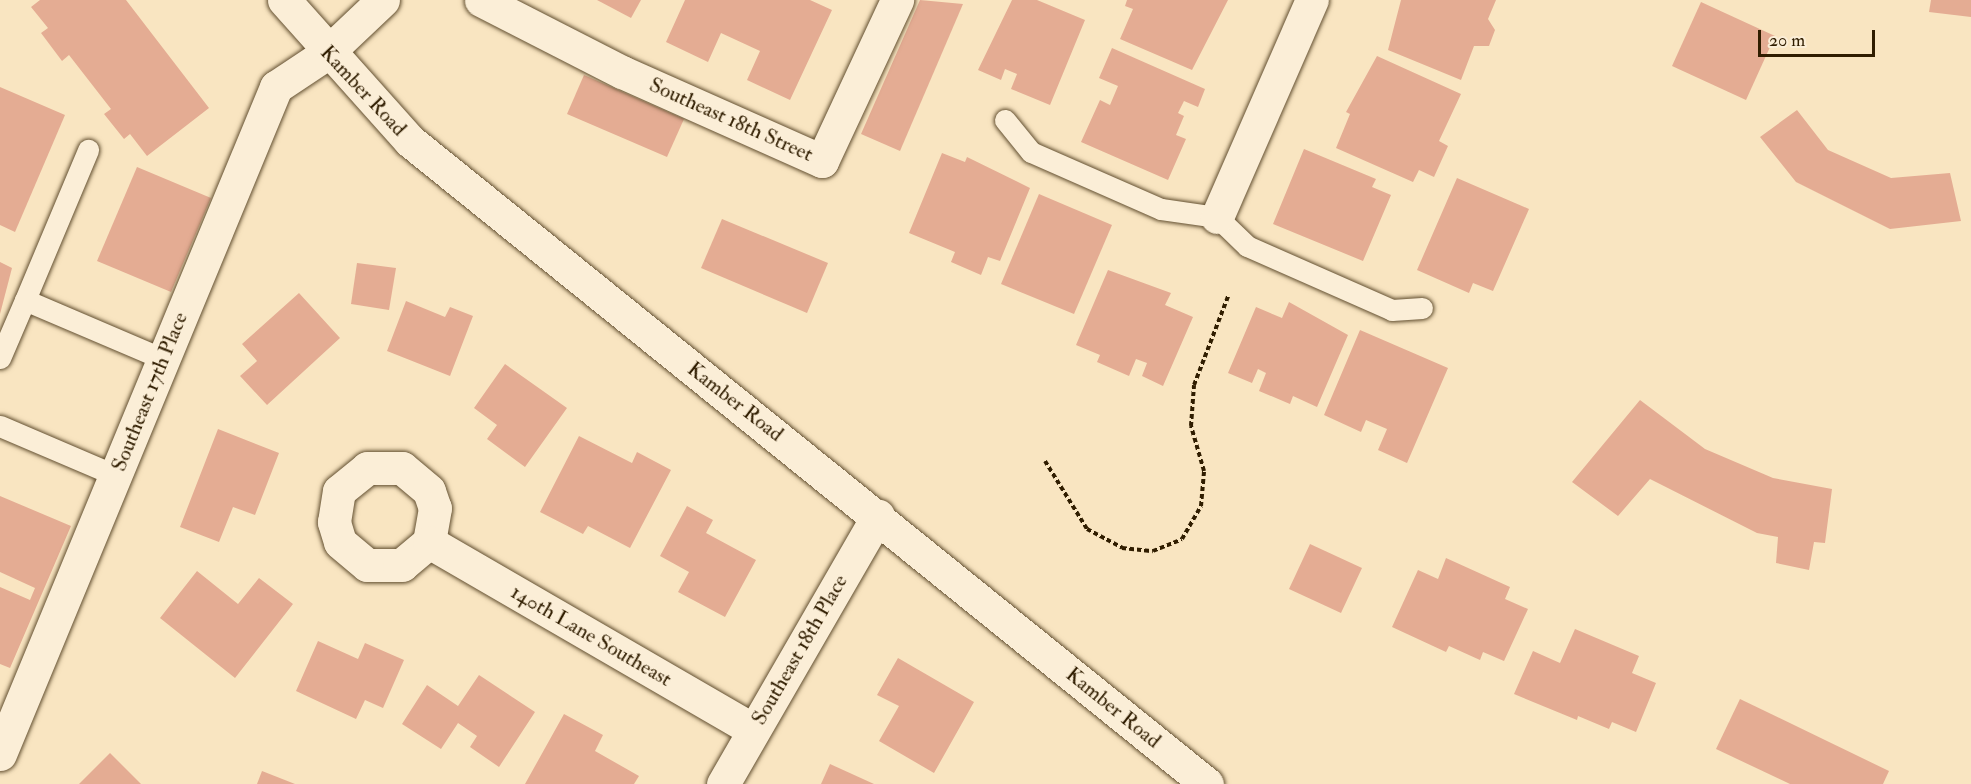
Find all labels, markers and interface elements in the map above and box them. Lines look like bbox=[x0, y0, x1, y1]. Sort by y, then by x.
scale bar bbox=[1761, 18, 1878, 56]
text: 20 m bbox=[1769, 29, 1805, 52]
street label: Kamber Road bbox=[315, 40, 411, 142]
street label: Southeast 18th Street bbox=[645, 73, 817, 167]
street label: Southeast 17th Place bbox=[107, 309, 193, 475]
street label: Kamber Road bbox=[682, 357, 788, 447]
street label: Southeast 18th Place bbox=[747, 570, 853, 730]
street label: 140th Lane Southeast bbox=[506, 580, 676, 692]
street label: Kamber Road bbox=[1060, 662, 1166, 754]

